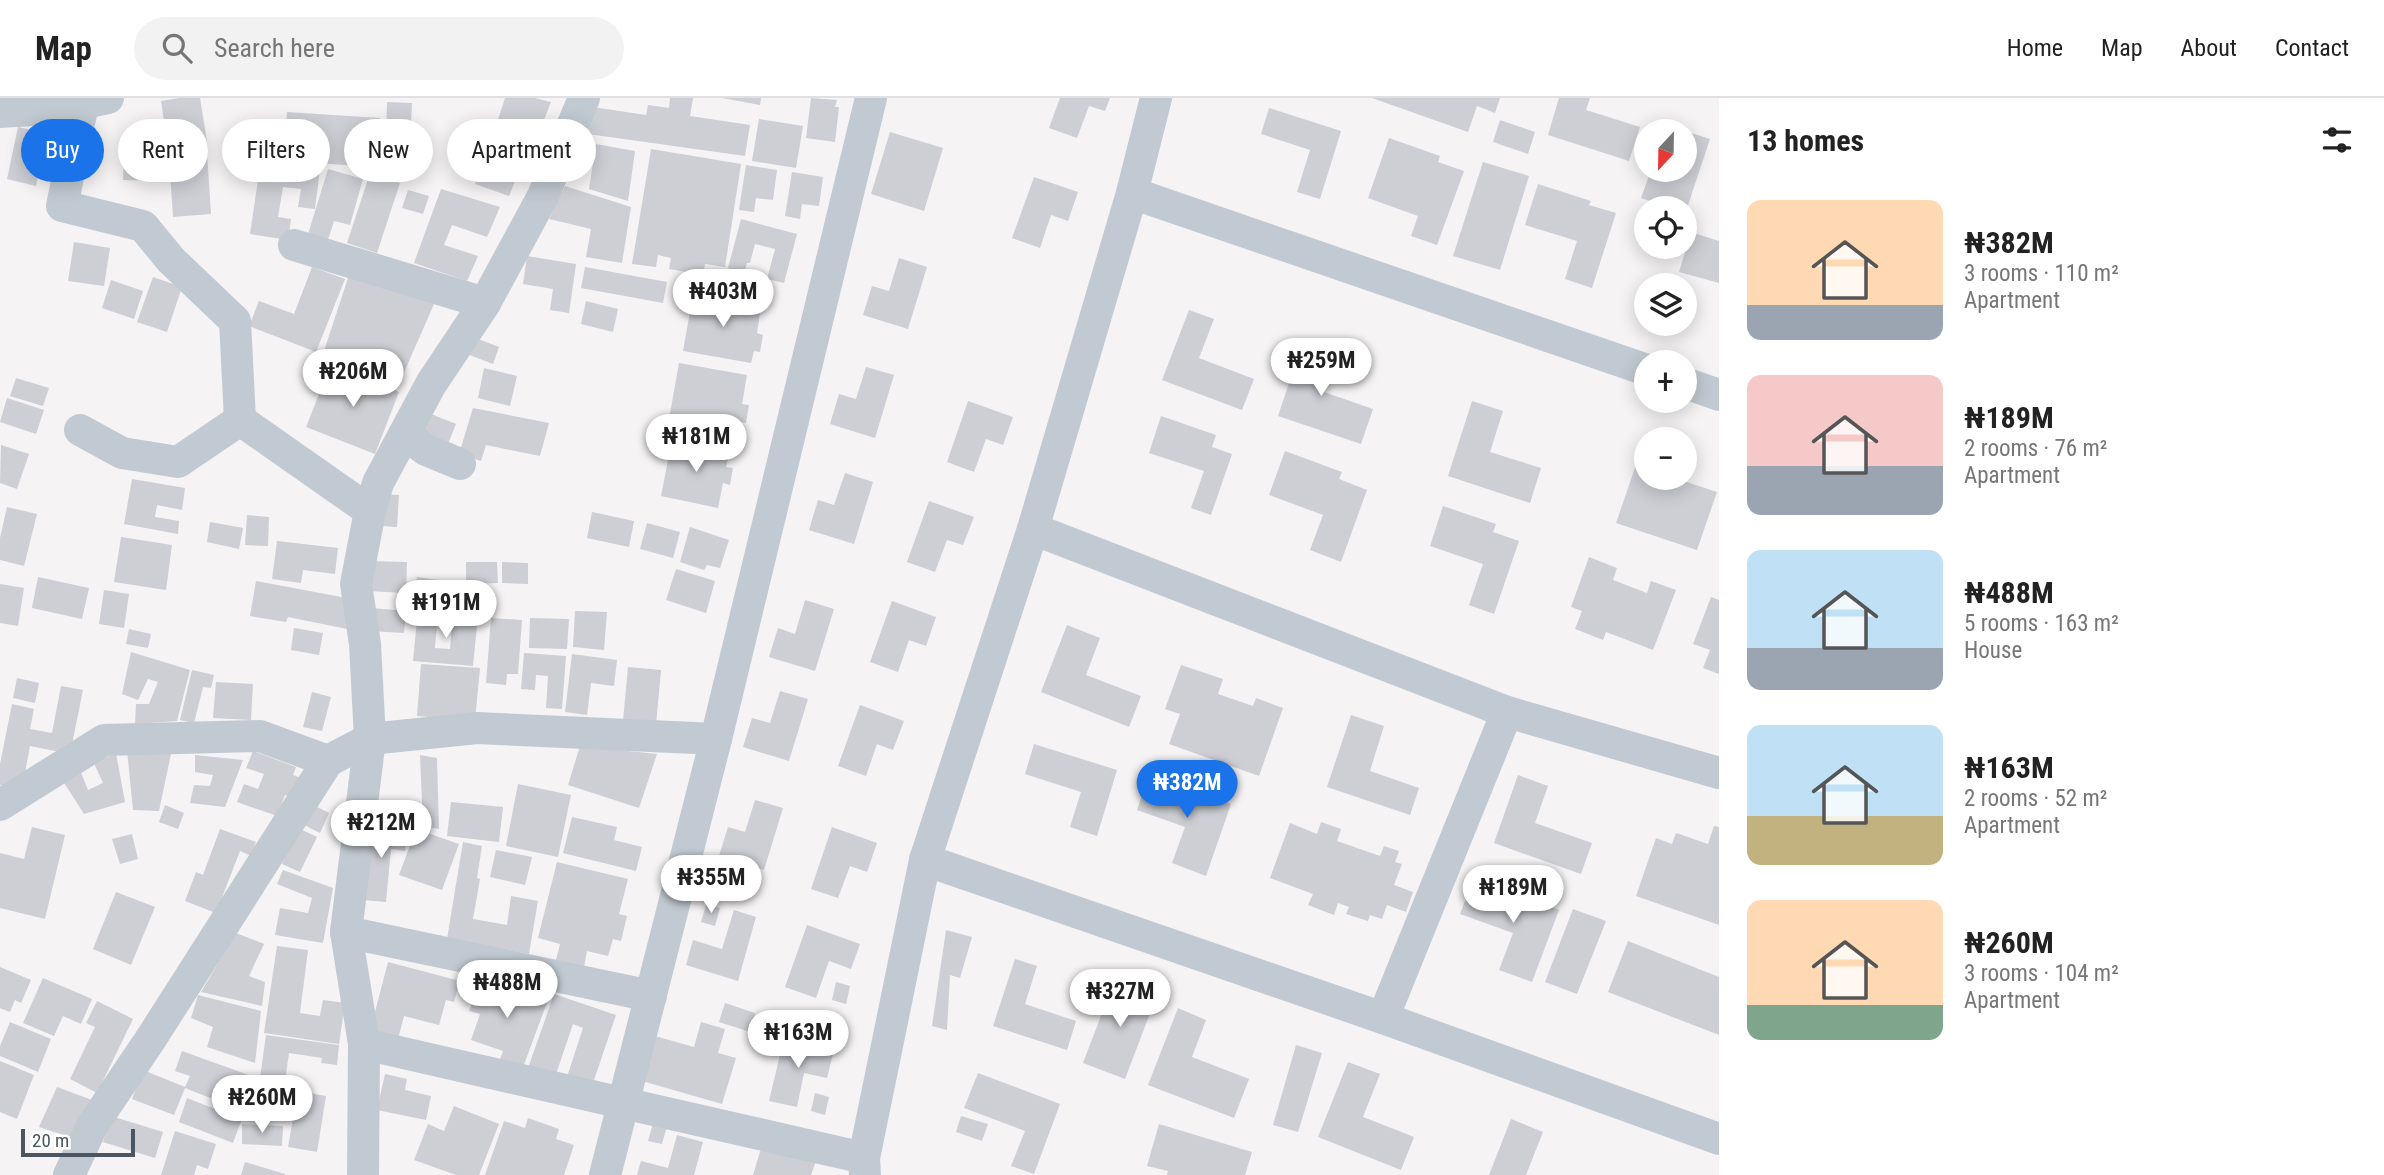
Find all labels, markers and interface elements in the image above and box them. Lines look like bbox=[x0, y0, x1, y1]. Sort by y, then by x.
search box bbox=[134, 17, 624, 80]
text: Map bbox=[35, 29, 92, 68]
icon: search bbox=[158, 29, 196, 67]
text: Search here bbox=[214, 33, 335, 63]
text: Home bbox=[2007, 34, 2063, 62]
text: Map bbox=[2101, 34, 2143, 62]
text: About bbox=[2181, 34, 2237, 62]
text: Contact bbox=[2275, 34, 2349, 62]
chip: Buy bbox=[21, 119, 104, 182]
chip: Rent bbox=[118, 119, 208, 182]
chip: Filters bbox=[222, 119, 330, 182]
chip: New bbox=[344, 119, 433, 182]
chip: Apartment bbox=[447, 119, 596, 182]
north arrow bbox=[1634, 119, 1698, 182]
map controls bbox=[1634, 119, 1697, 490]
icon: filters bbox=[2318, 121, 2356, 159]
text: 13 homes bbox=[1747, 123, 1864, 158]
button: locate bbox=[1634, 196, 1697, 259]
text: ₦382M bbox=[1964, 225, 2054, 260]
icon: home bbox=[1803, 228, 1887, 312]
text: 3 rooms · 110 m² bbox=[1964, 260, 2119, 287]
pin: ₦403M bbox=[674, 270, 772, 329]
button: layers bbox=[1634, 273, 1697, 336]
text: ₦403M bbox=[689, 278, 757, 305]
text: Apartment bbox=[1964, 287, 2060, 314]
pin: ₦259M bbox=[1272, 338, 1370, 398]
text: ₦259M bbox=[1287, 347, 1355, 374]
pin: ₦206M bbox=[304, 350, 402, 409]
button: + bbox=[1634, 350, 1697, 413]
text: ₦206M bbox=[319, 358, 387, 385]
text: ₦189M bbox=[1964, 400, 2054, 435]
icon: home bbox=[1803, 403, 1887, 487]
pin: ₦181M bbox=[647, 414, 745, 474]
text: ₦181M bbox=[662, 423, 730, 450]
button: − bbox=[1634, 427, 1697, 490]
text: 2 rooms · 76 m² bbox=[1964, 435, 2107, 462]
text: Apartment bbox=[1964, 462, 2060, 489]
text: ₦488M bbox=[1964, 575, 2054, 610]
icon: home bbox=[1803, 578, 1887, 662]
pin: ₦191M bbox=[397, 580, 495, 640]
text: ₦191M bbox=[412, 589, 480, 616]
text: 5 rooms · 163 m² bbox=[1964, 610, 2119, 637]
text: House bbox=[1964, 637, 2022, 664]
text: ₦163M bbox=[1964, 750, 2054, 785]
icon: home bbox=[1803, 753, 1887, 837]
pin: ₦382M bbox=[1138, 760, 1236, 820]
text: ₦382M bbox=[1153, 769, 1221, 796]
text: 2 rooms · 52 m² bbox=[1964, 785, 2107, 812]
pin: ₦212M bbox=[332, 800, 430, 860]
text: ₦212M bbox=[347, 809, 415, 836]
text: Apartment bbox=[1964, 812, 2060, 839]
pin: ₦355M bbox=[662, 856, 760, 915]
text: ₦355M bbox=[677, 864, 745, 891]
pin: ₦189M bbox=[1464, 866, 1562, 925]
text: ₦189M bbox=[1479, 874, 1547, 901]
text: ₦260M bbox=[1964, 925, 2054, 960]
icon: home bbox=[1803, 928, 1887, 1012]
pin: ₦488M bbox=[458, 960, 556, 1020]
text: 3 rooms · 104 m² bbox=[1964, 960, 2119, 987]
text: ₦488M bbox=[473, 969, 541, 996]
pin: ₦327M bbox=[1071, 970, 1169, 1029]
text: ₦327M bbox=[1086, 978, 1154, 1005]
text: Apartment bbox=[1964, 987, 2060, 1014]
pin: ₦163M bbox=[749, 1010, 847, 1070]
text: ₦163M bbox=[764, 1019, 832, 1046]
pin: ₦260M bbox=[213, 1076, 311, 1135]
text: ₦260M bbox=[228, 1084, 296, 1111]
scale bar bbox=[21, 1126, 135, 1158]
text: 20 m bbox=[32, 1129, 69, 1152]

